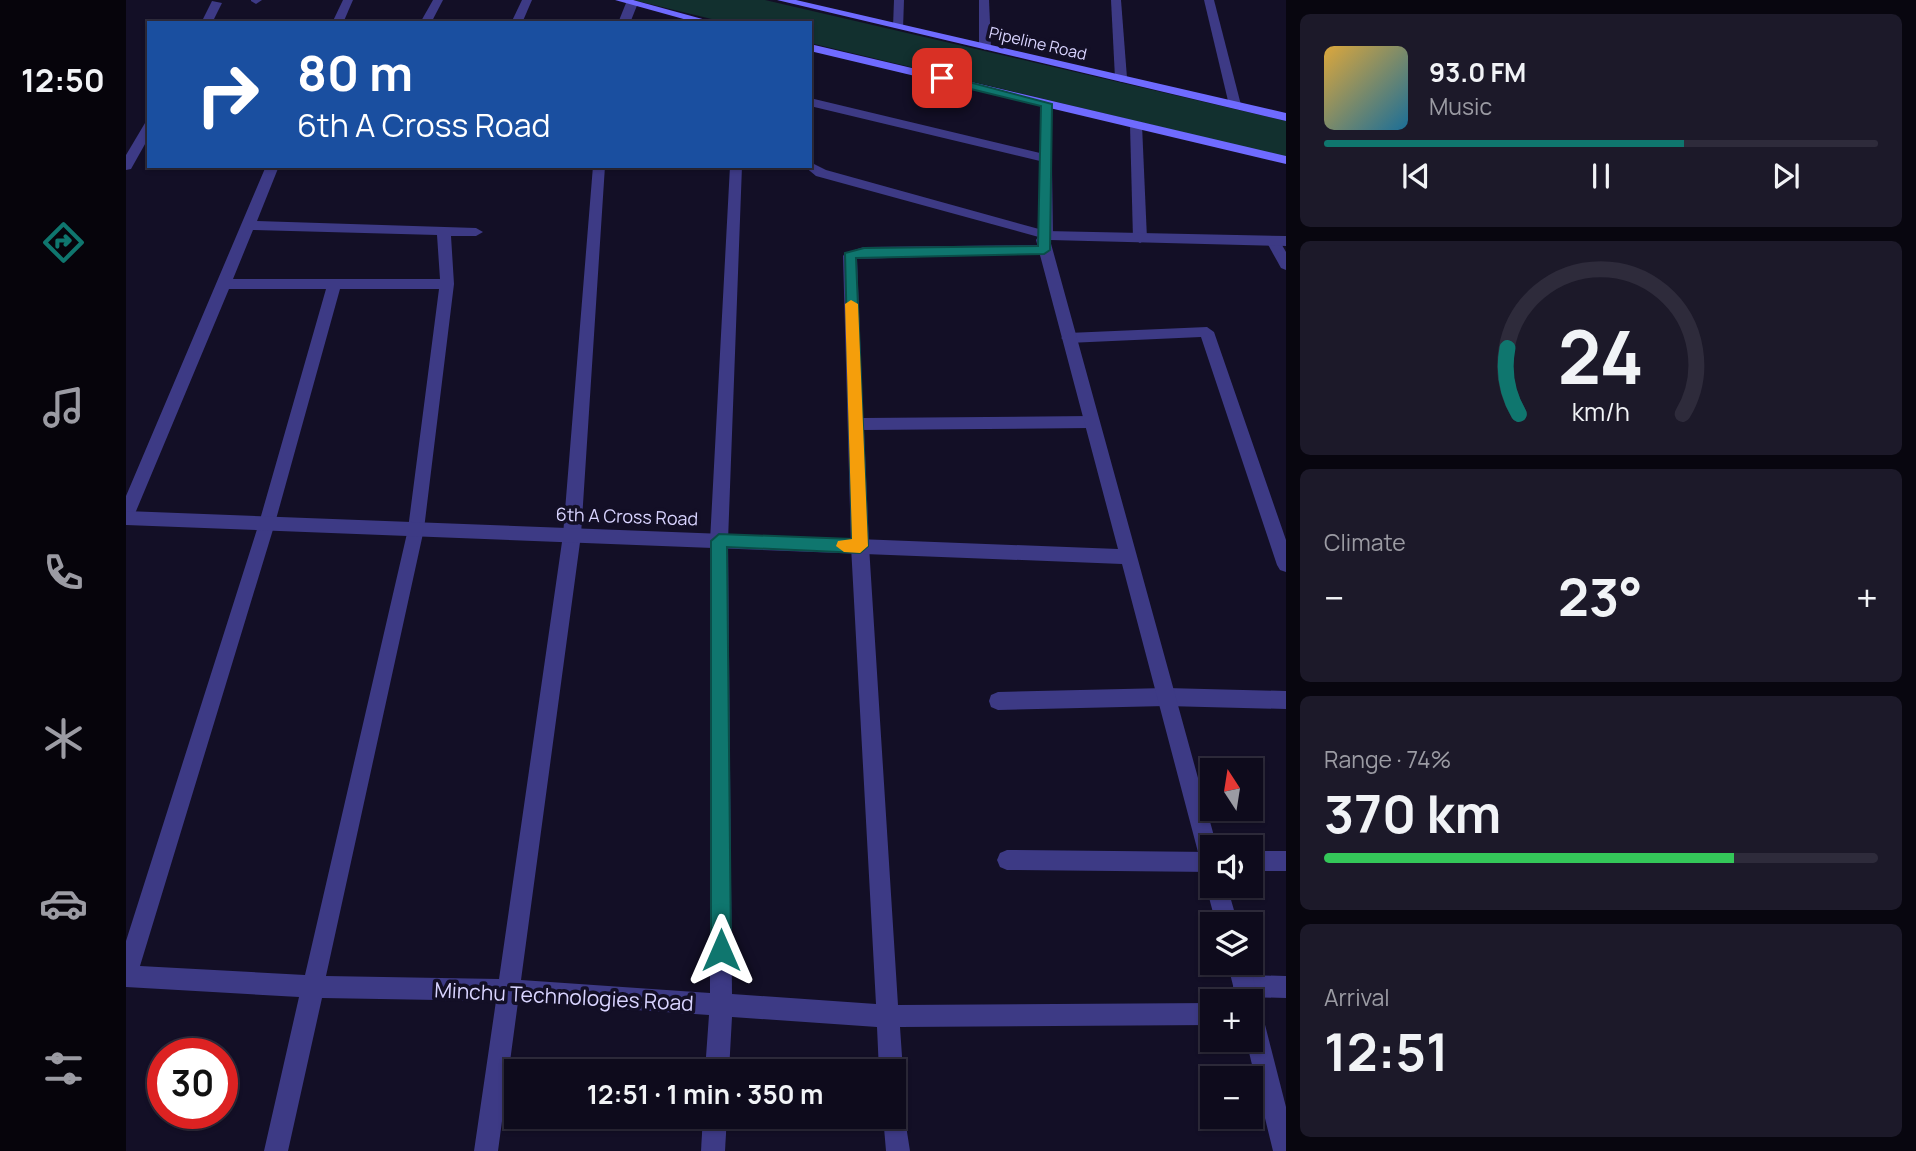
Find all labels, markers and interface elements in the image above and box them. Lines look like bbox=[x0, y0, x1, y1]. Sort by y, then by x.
street label: Pipeline Road bbox=[987, 21, 1089, 65]
text: 80 m bbox=[297, 39, 413, 106]
pin bbox=[912, 48, 972, 108]
icon: right bbox=[182, 49, 273, 140]
text: 93.0 FM bbox=[1429, 54, 1526, 90]
text: 12:50 bbox=[21, 58, 105, 102]
icon: arrive bbox=[923, 59, 961, 97]
text: Music bbox=[1429, 90, 1492, 122]
text: 6th A Cross Road bbox=[297, 103, 550, 147]
icon: previous bbox=[1397, 157, 1435, 195]
icon: pause bbox=[1582, 157, 1620, 195]
icon: next bbox=[1767, 157, 1805, 195]
icon: directions bbox=[39, 218, 88, 267]
text: 24 bbox=[1558, 307, 1644, 407]
icon: music bbox=[39, 383, 88, 432]
text: km/h bbox=[1572, 394, 1630, 429]
street label: 6th A Cross Road bbox=[555, 502, 699, 530]
text: Climate bbox=[1324, 526, 1406, 558]
icon: phone bbox=[39, 548, 88, 597]
text: 23° bbox=[1558, 561, 1643, 632]
text: − bbox=[1324, 571, 1345, 623]
text: + bbox=[1856, 571, 1878, 623]
icon: climate bbox=[39, 714, 88, 763]
text: Range · 74% bbox=[1324, 743, 1451, 775]
north arrow bbox=[1200, 758, 1264, 821]
map controls bbox=[1200, 758, 1263, 1129]
text: 370 km bbox=[1324, 778, 1501, 849]
button: sound bbox=[1200, 835, 1263, 898]
icon: car bbox=[39, 879, 88, 928]
button: layers bbox=[1200, 912, 1263, 975]
position arrow bbox=[684, 913, 758, 987]
street label: Minchu Technologies Road bbox=[434, 975, 694, 1017]
text: Arrival bbox=[1324, 981, 1390, 1013]
button: + bbox=[1200, 989, 1263, 1052]
text: 12:51 bbox=[1324, 1016, 1449, 1087]
speed limit sign: 30 bbox=[147, 1038, 238, 1129]
icon: filters bbox=[39, 1044, 88, 1093]
button: − bbox=[1200, 1066, 1263, 1129]
text: 12:51 · 1 min · 350 m bbox=[587, 1076, 823, 1112]

